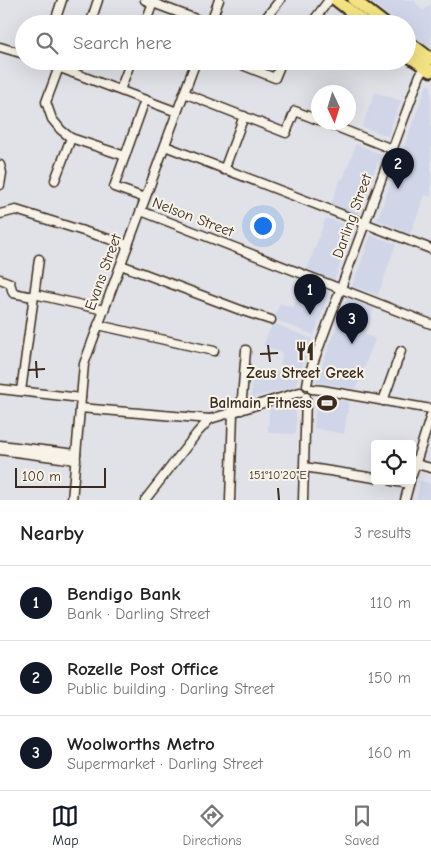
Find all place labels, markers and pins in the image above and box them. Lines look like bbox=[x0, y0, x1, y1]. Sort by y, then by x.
pin: 2 bbox=[382, 148, 414, 189]
pin: 1 bbox=[294, 274, 326, 315]
pin: 3 bbox=[336, 303, 368, 344]
restaurant icon: Zeus Street Greek bbox=[294, 340, 316, 362]
place label: Zeus Street Greek bbox=[246, 364, 364, 382]
sports icon: Balmain Fitness bbox=[316, 392, 338, 414]
place label: Balmain Fitness bbox=[209, 394, 312, 412]

